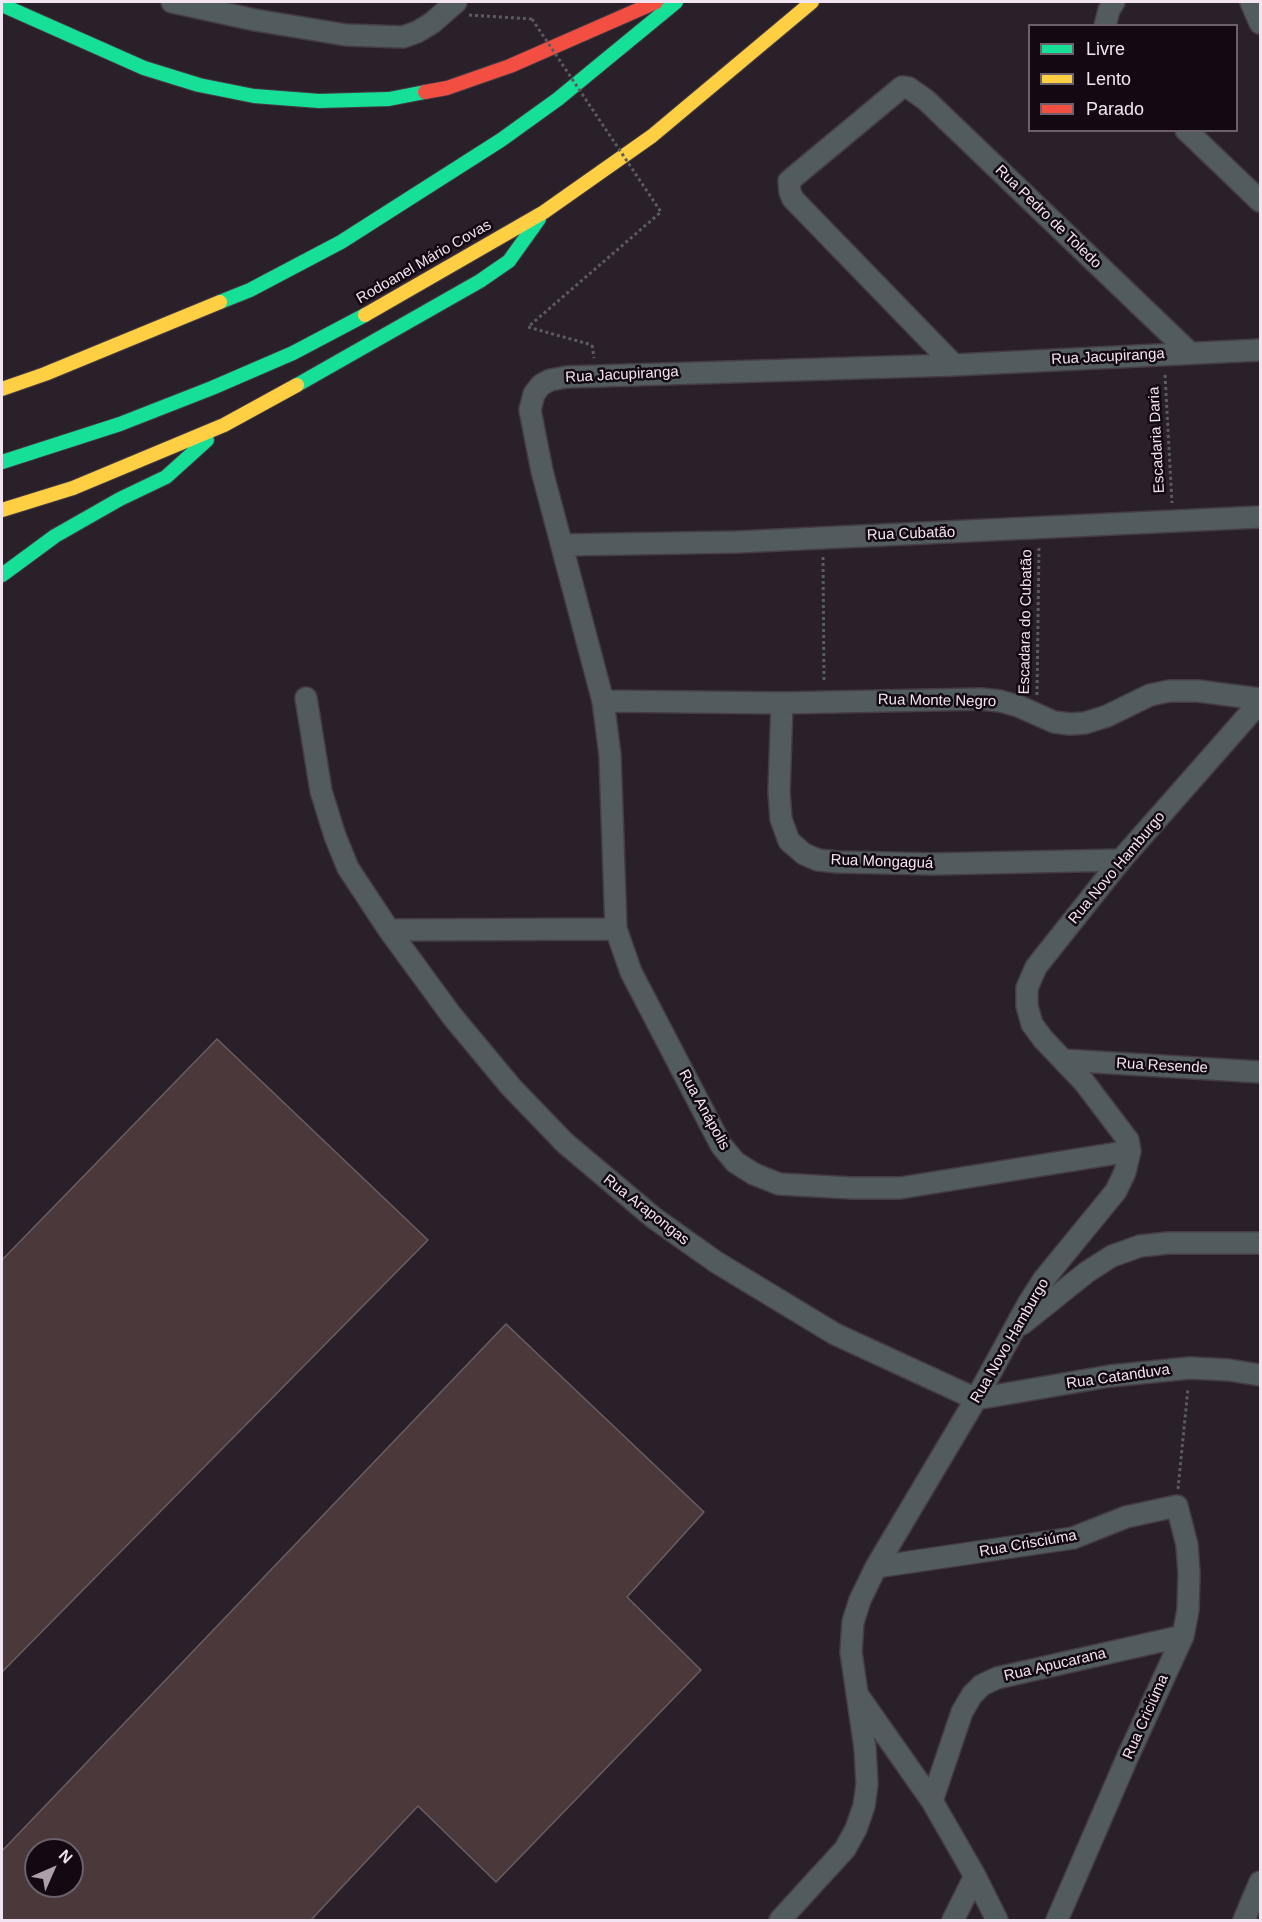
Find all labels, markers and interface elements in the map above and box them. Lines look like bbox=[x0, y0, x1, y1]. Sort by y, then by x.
legend bbox=[1028, 24, 1238, 132]
text: Livre bbox=[1086, 39, 1125, 59]
text: Lento bbox=[1086, 69, 1131, 89]
text: Parado bbox=[1086, 99, 1144, 119]
street label: Rua Pedro de Toledo bbox=[991, 162, 1105, 272]
street label: Rodoanel Mário Covas bbox=[353, 216, 495, 308]
street label: Rua Jacupiranga bbox=[1051, 345, 1165, 369]
street label: Rua Jacupiranga bbox=[565, 363, 679, 387]
street label: Escadaria Daria bbox=[1145, 386, 1169, 494]
street label: Rua Cubatão bbox=[867, 523, 955, 545]
street label: Escadara do Cubatão bbox=[1016, 549, 1036, 695]
street label: Rua Monte Negro bbox=[878, 691, 996, 711]
street label: Rua Novo Hamburgo bbox=[1065, 808, 1169, 928]
street label: Rua Mongaguá bbox=[830, 851, 934, 873]
street label: Rua Resende bbox=[1116, 1055, 1208, 1077]
street label: Rua Anápolis bbox=[675, 1067, 733, 1153]
street label: Rua Arapongas bbox=[599, 1171, 693, 1249]
street label: Rua Novo Hamburgo bbox=[967, 1275, 1053, 1407]
street label: Rua Catanduva bbox=[1065, 1361, 1171, 1393]
street label: Rua Crisciúma bbox=[978, 1527, 1078, 1561]
street label: Rua Apucarana bbox=[1002, 1645, 1108, 1685]
street label: Rua Criciúma bbox=[1119, 1672, 1173, 1762]
north arrow bbox=[24, 1838, 84, 1898]
text: N bbox=[56, 1846, 76, 1866]

